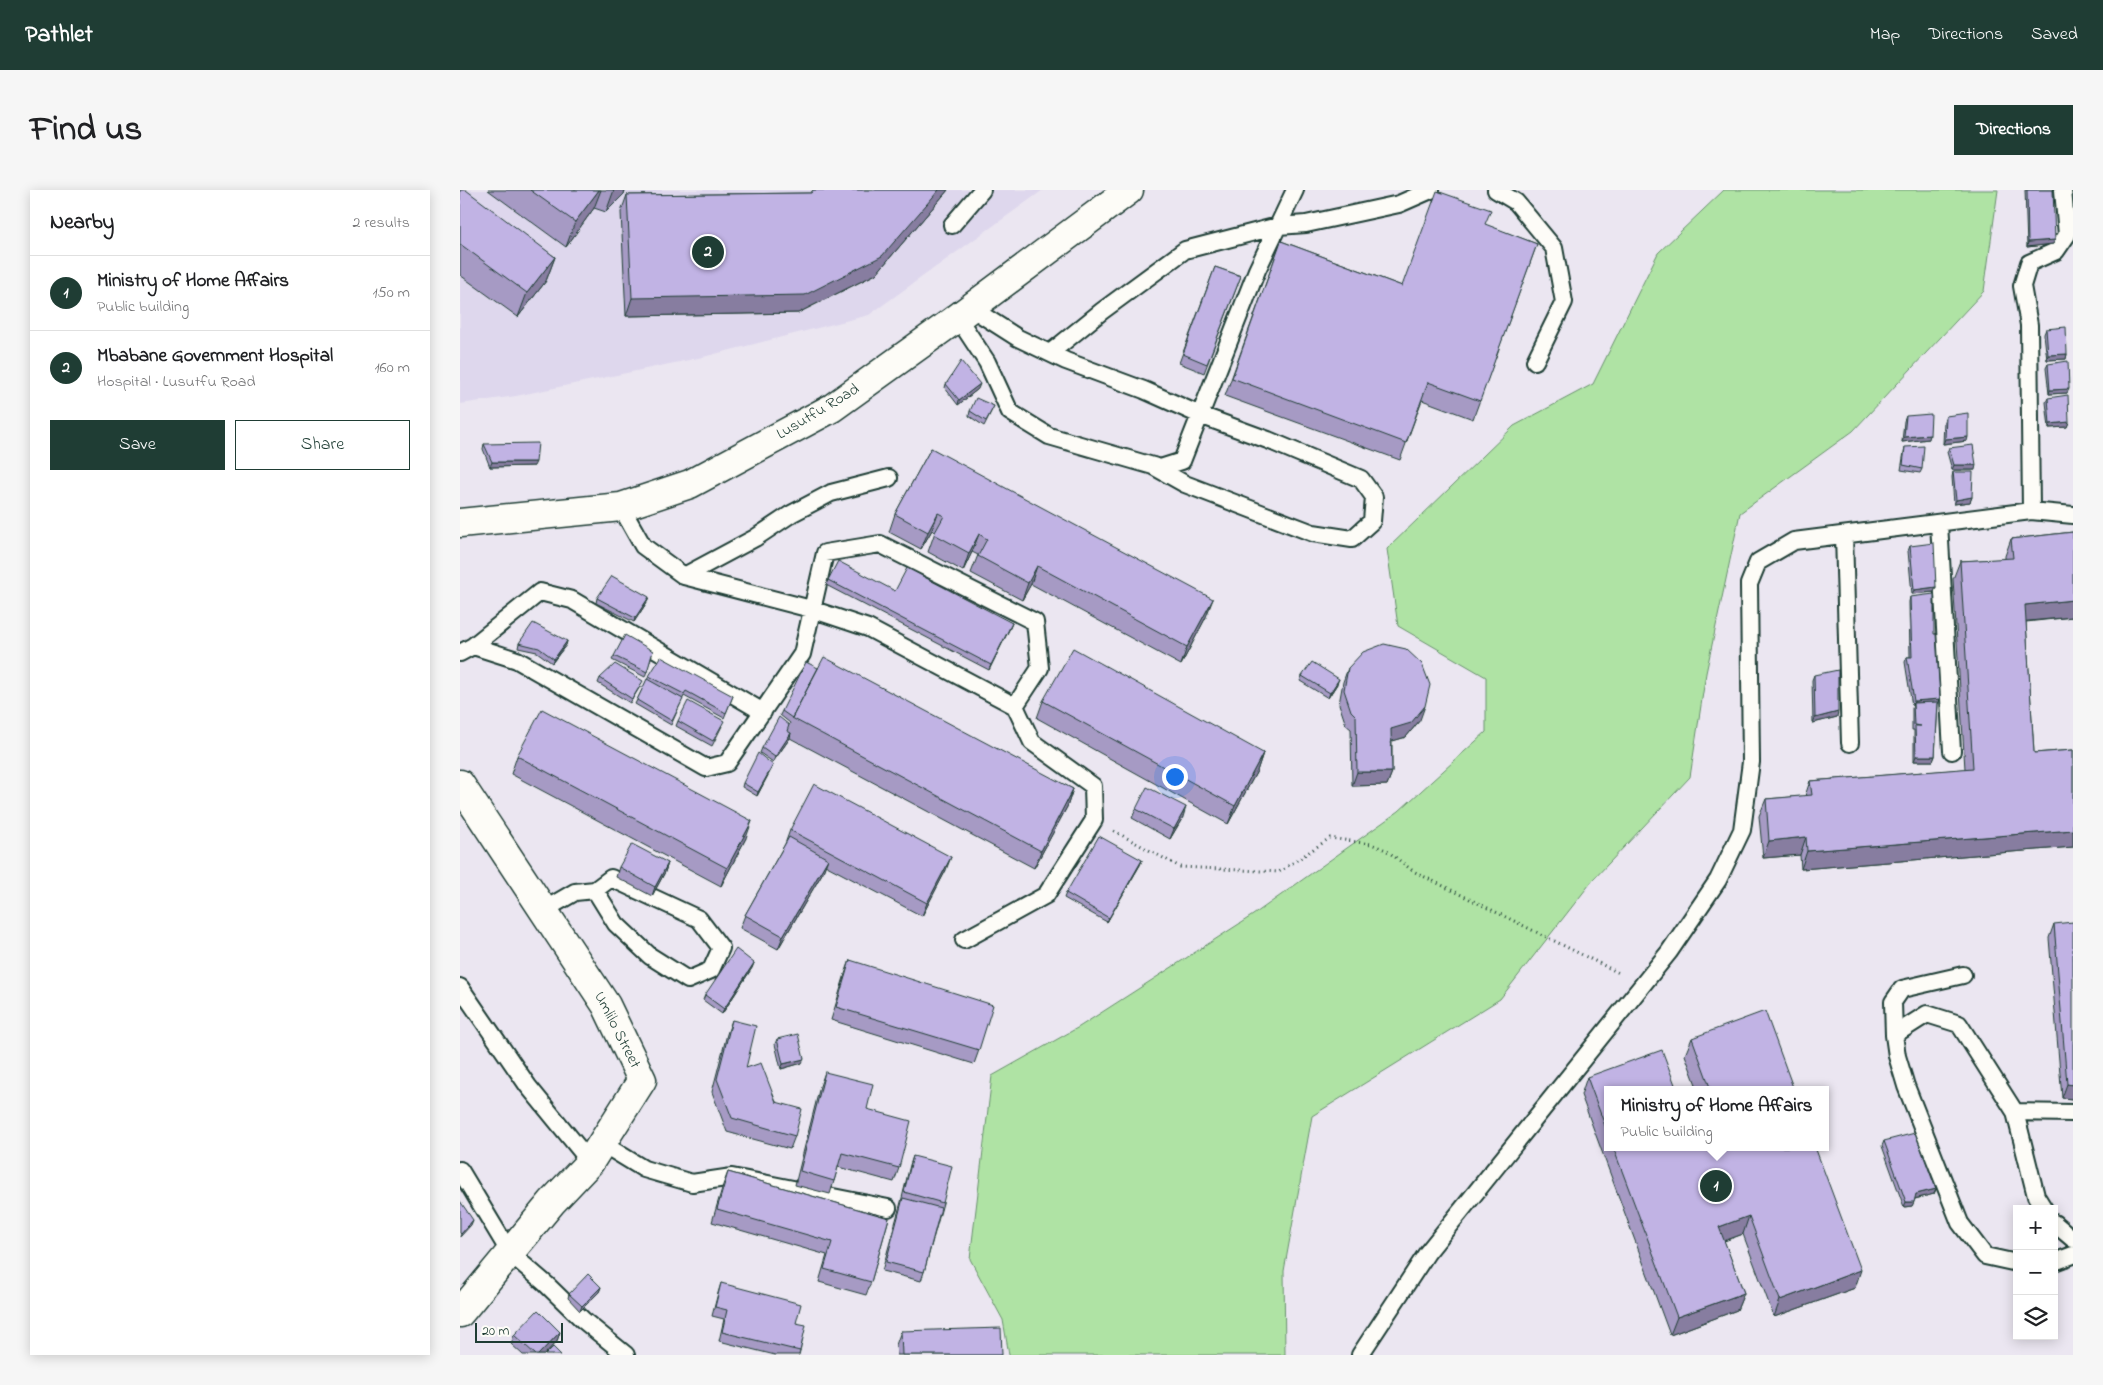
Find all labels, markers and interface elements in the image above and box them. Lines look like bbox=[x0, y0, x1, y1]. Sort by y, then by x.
text: Pathlet bbox=[25, 18, 93, 53]
text: Map bbox=[1870, 22, 1900, 48]
text: Directions bbox=[1928, 22, 2003, 48]
text: Saved bbox=[2031, 22, 2078, 48]
text: Find us bbox=[30, 105, 142, 156]
button: Directions bbox=[1954, 105, 2073, 155]
text: Nearby bbox=[50, 208, 114, 238]
text: 2 results bbox=[352, 211, 410, 235]
pin: 2 bbox=[692, 233, 724, 271]
text: Ministry of Home Affairs bbox=[97, 268, 289, 295]
text: 1 bbox=[63, 281, 69, 305]
text: 150 m bbox=[372, 281, 410, 305]
text: Public building bbox=[97, 295, 189, 319]
text: Mbabane Government Hospital bbox=[97, 343, 333, 370]
text: 2 bbox=[62, 356, 70, 380]
text: 160 m bbox=[375, 356, 410, 380]
text: Hospital · Lusutfu Road bbox=[97, 370, 255, 394]
street label: Lusutfu Road bbox=[772, 378, 864, 446]
button: Save bbox=[50, 420, 225, 470]
button: Share bbox=[235, 420, 410, 470]
your location bbox=[1162, 764, 1188, 790]
street label: Umlilo Street bbox=[587, 987, 647, 1073]
popup bbox=[1604, 1086, 1829, 1151]
text: Ministry of Home Affairs bbox=[1621, 1093, 1812, 1120]
text: Public building bbox=[1621, 1120, 1713, 1144]
pin: 1 bbox=[1700, 1167, 1732, 1205]
map controls bbox=[2013, 1205, 2058, 1340]
button: + bbox=[2013, 1205, 2058, 1250]
button: − bbox=[2013, 1250, 2058, 1295]
button: layers bbox=[2013, 1295, 2058, 1340]
scale bar bbox=[475, 1320, 562, 1343]
text: 20 m bbox=[482, 1321, 509, 1342]

